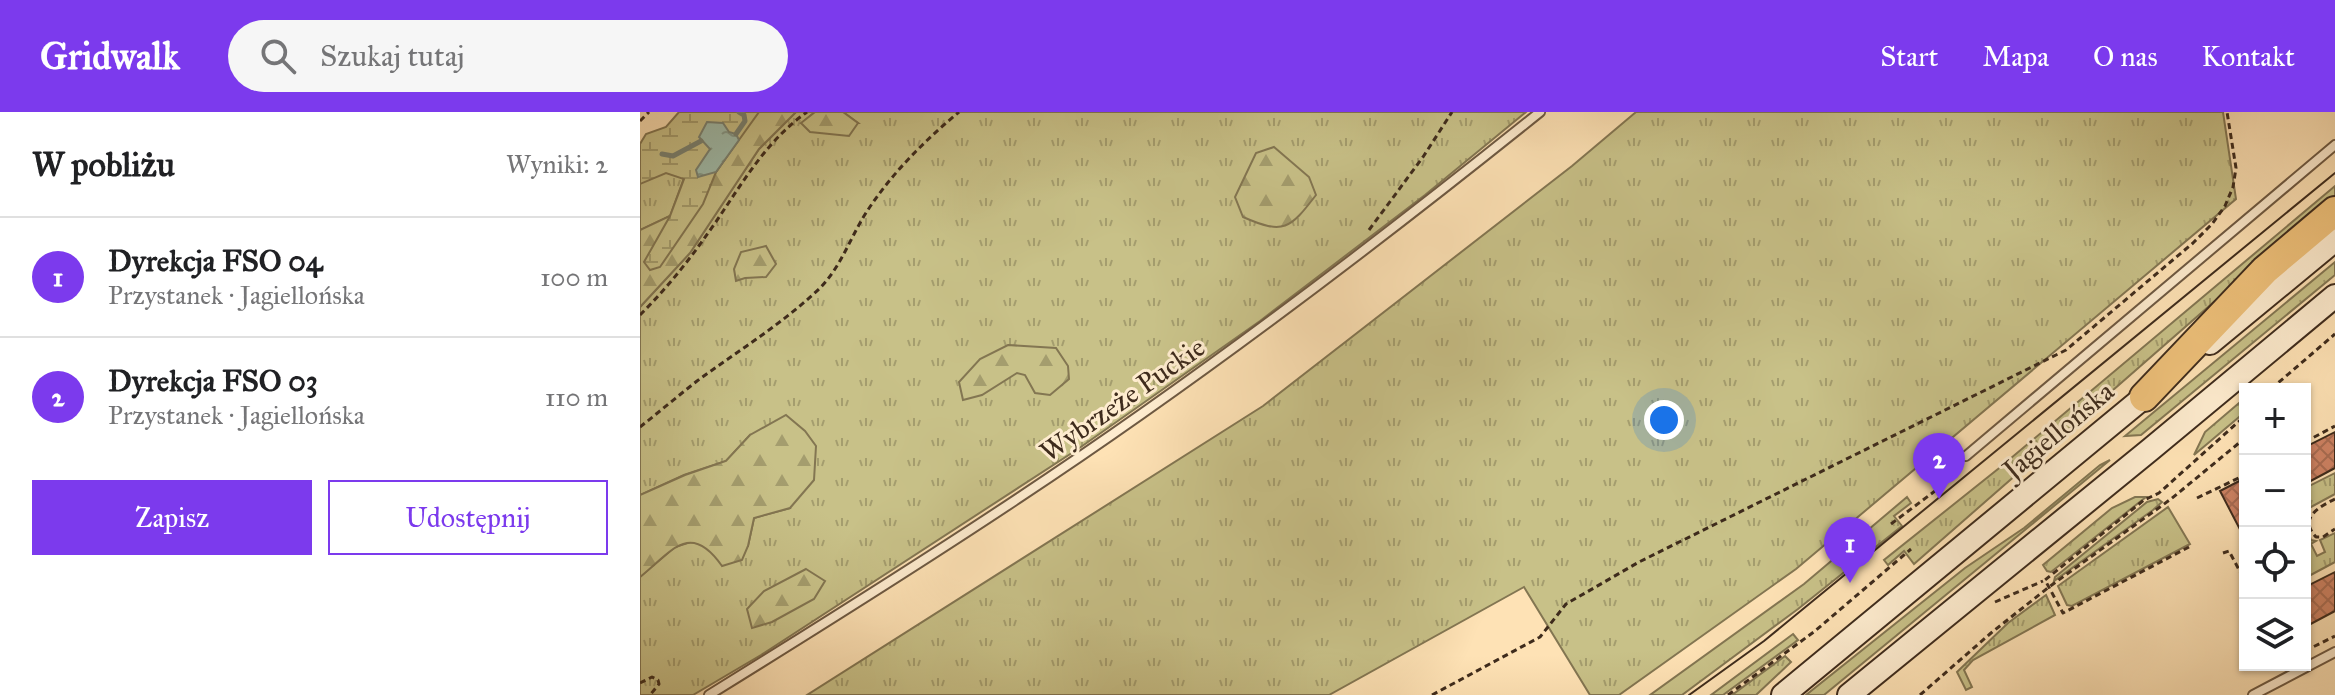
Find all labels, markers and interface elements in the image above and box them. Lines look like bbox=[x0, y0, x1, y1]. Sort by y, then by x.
search box bbox=[228, 20, 788, 92]
text: Gridwalk bbox=[40, 33, 180, 79]
icon: search bbox=[256, 34, 300, 78]
text: Szukaj tutaj bbox=[320, 38, 465, 74]
text: Start bbox=[1880, 39, 1939, 74]
text: Mapa bbox=[1983, 39, 2049, 74]
text: O nas bbox=[2093, 39, 2158, 74]
text: Kontakt bbox=[2202, 39, 2295, 74]
text: W pobliżu bbox=[32, 144, 175, 185]
text: Wyniki: 2 bbox=[506, 148, 608, 180]
text: Dyrekcja FSO 04 bbox=[108, 243, 322, 279]
text: 1 bbox=[53, 261, 63, 293]
text: 100 m bbox=[540, 261, 608, 293]
text: Przystanek · Jagiellońska bbox=[108, 279, 365, 311]
street label: Wybrzeże Puckie bbox=[1033, 330, 1212, 469]
text: Dyrekcja FSO 03 bbox=[108, 363, 318, 399]
street label: Jagiellońska bbox=[1993, 374, 2121, 489]
text: 2 bbox=[52, 381, 64, 413]
text: 110 m bbox=[545, 381, 608, 413]
map controls bbox=[2239, 383, 2311, 671]
button: + bbox=[2239, 383, 2311, 455]
text: Przystanek · Jagiellońska bbox=[108, 399, 365, 431]
your location bbox=[1644, 400, 1684, 440]
pin: 2 bbox=[1913, 433, 1965, 499]
button: − bbox=[2239, 455, 2311, 527]
button: Zapisz bbox=[32, 480, 312, 555]
button: Udostępnij bbox=[328, 480, 608, 555]
pin: 1 bbox=[1824, 517, 1876, 583]
button: locate bbox=[2239, 527, 2311, 599]
button: layers bbox=[2239, 599, 2311, 671]

